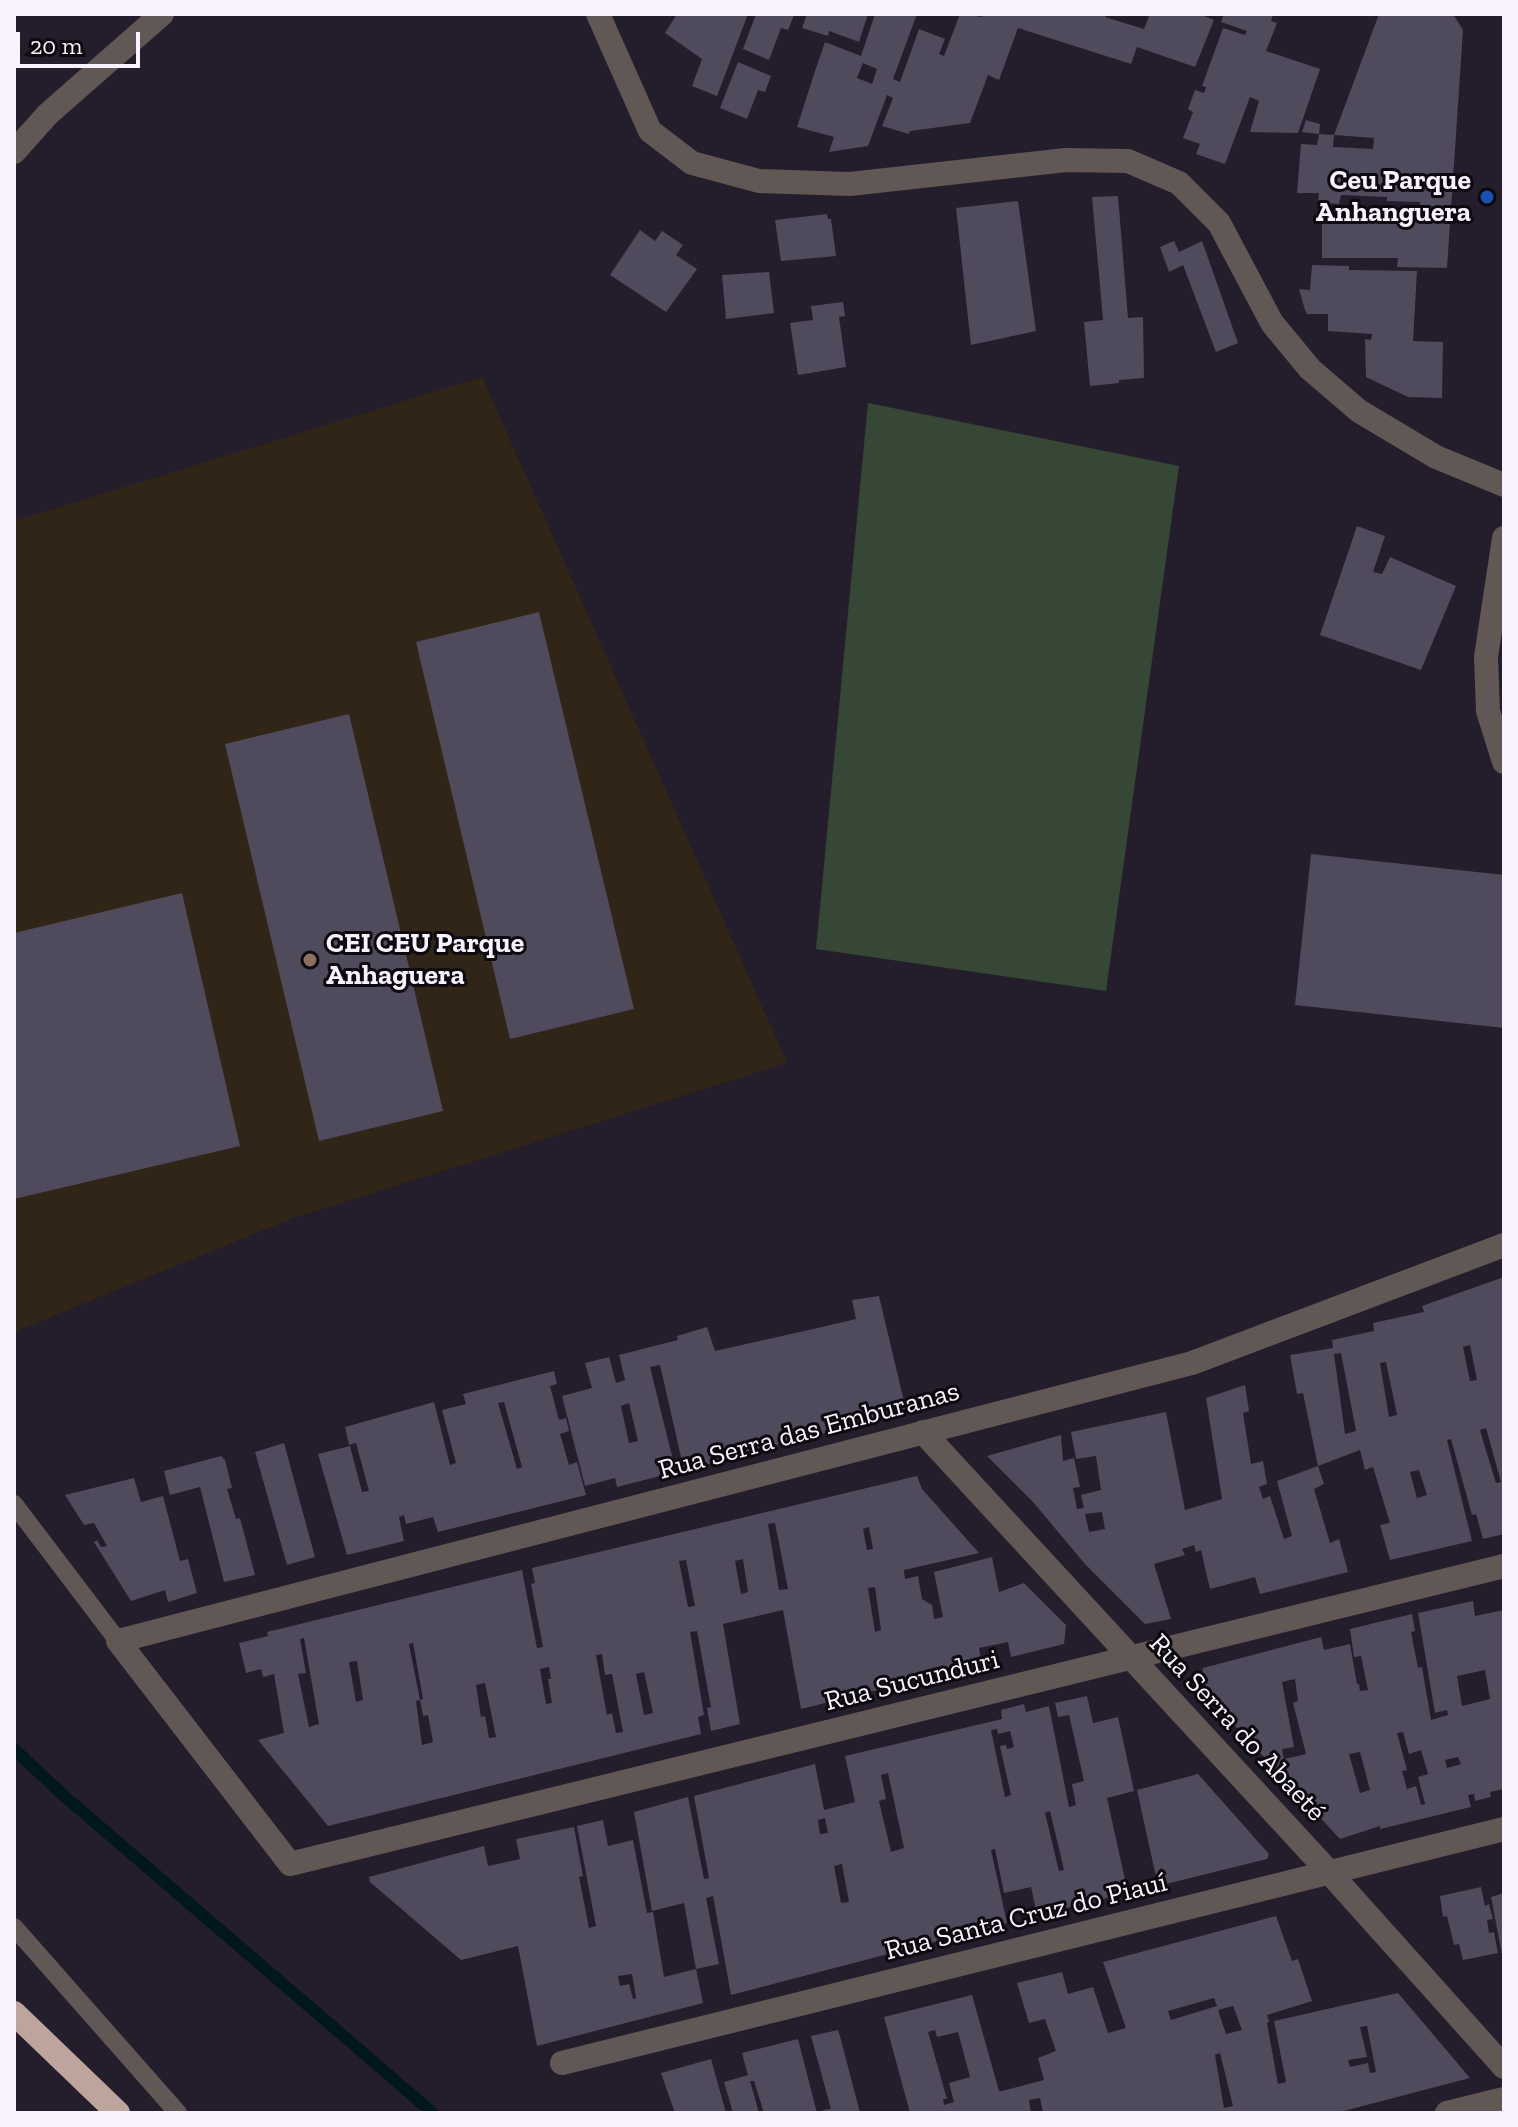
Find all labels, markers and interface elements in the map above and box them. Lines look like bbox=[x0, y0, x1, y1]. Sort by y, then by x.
scale bar bbox=[20, 16, 144, 66]
text: 20 m bbox=[30, 31, 82, 60]
place label: Ceu Parque Anhanguera bbox=[1316, 164, 1471, 230]
marker: Ceu Parque Anhanguera bbox=[1478, 188, 1496, 206]
place label: CEI CEU Parque Anhaguera bbox=[326, 927, 524, 993]
marker: CEI CEU Parque Anhaguera bbox=[301, 951, 319, 969]
street label: Rua Serra das Emburanas bbox=[655, 1375, 963, 1487]
street label: Rua Serra do Abaeté bbox=[1142, 1627, 1332, 1829]
street label: Rua Sucunduri bbox=[821, 1643, 1003, 1719]
street label: Rua Santa Cruz do Piauí bbox=[881, 1866, 1171, 1968]

